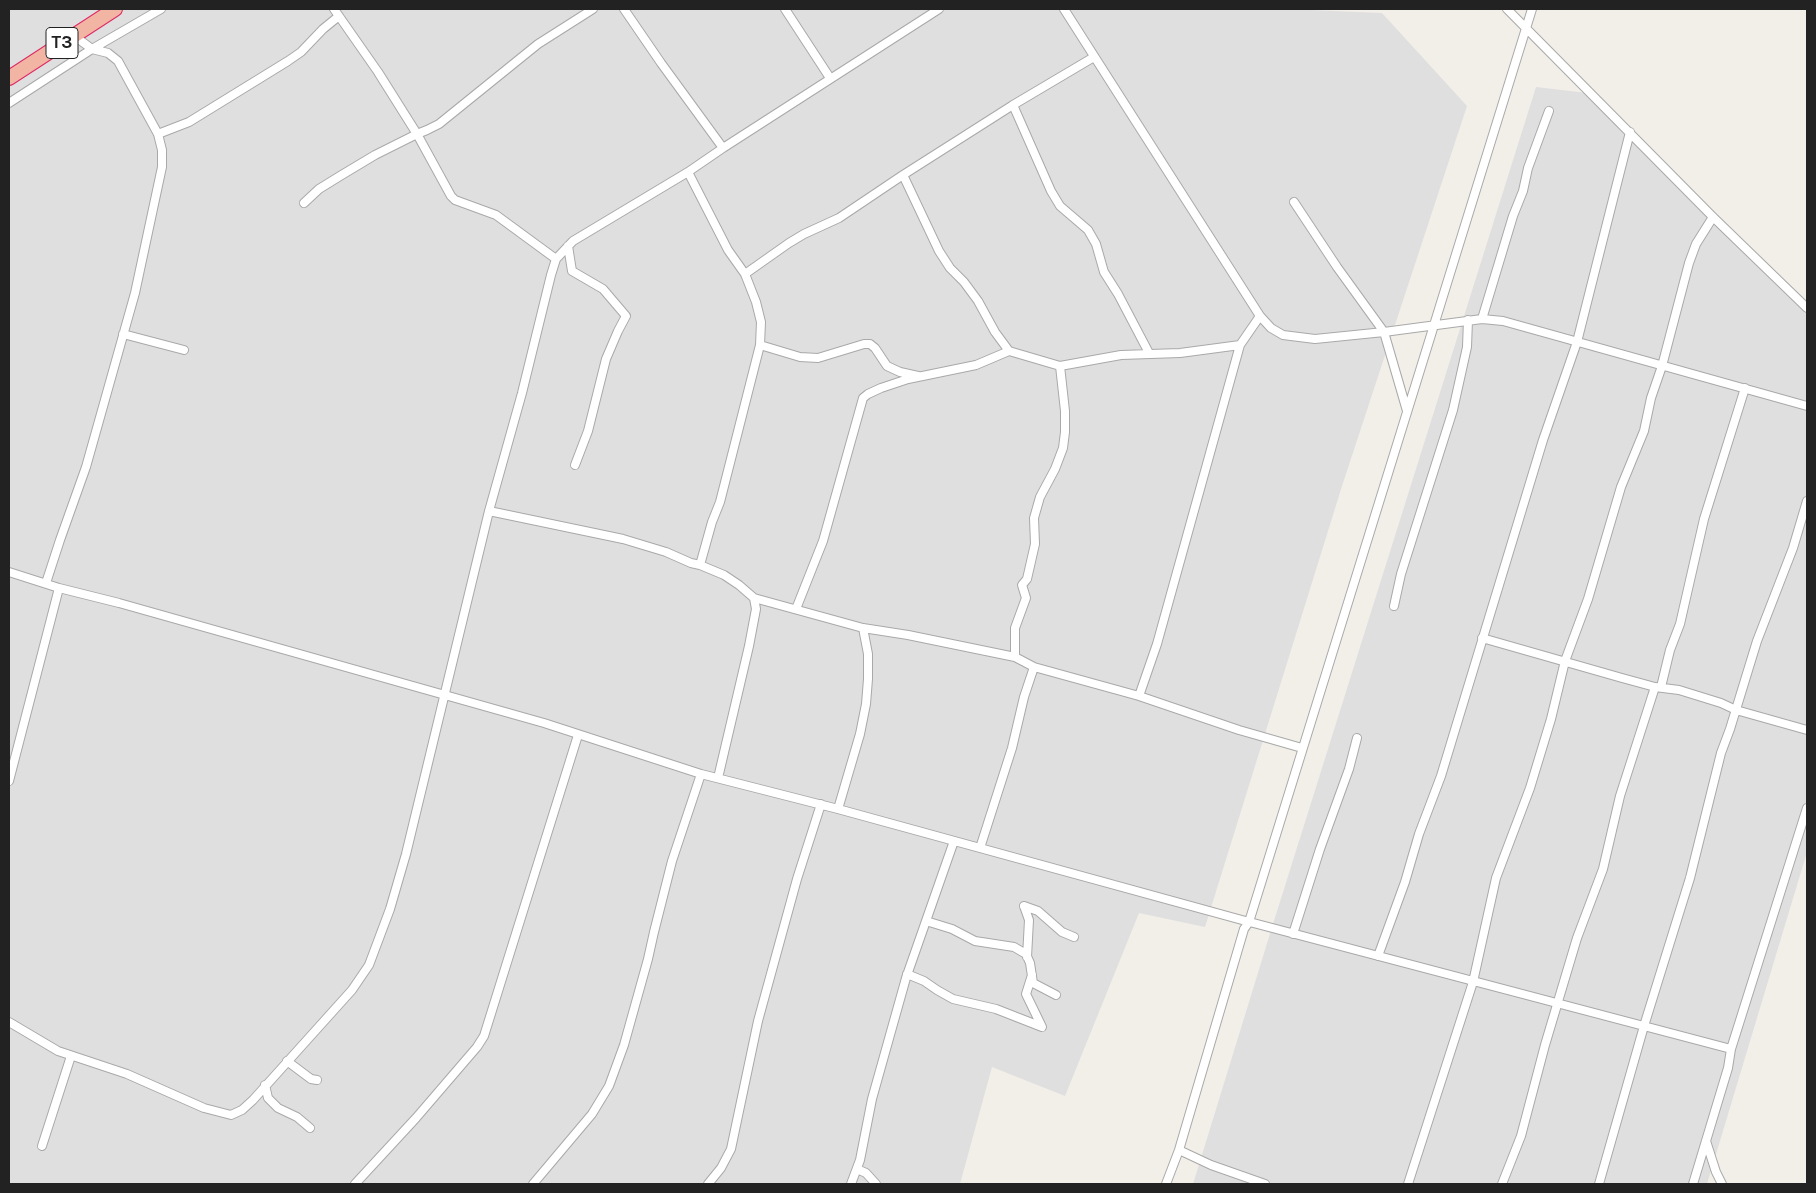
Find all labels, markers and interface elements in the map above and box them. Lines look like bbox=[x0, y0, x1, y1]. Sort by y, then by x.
road number: T3 bbox=[46, 28, 78, 58]

